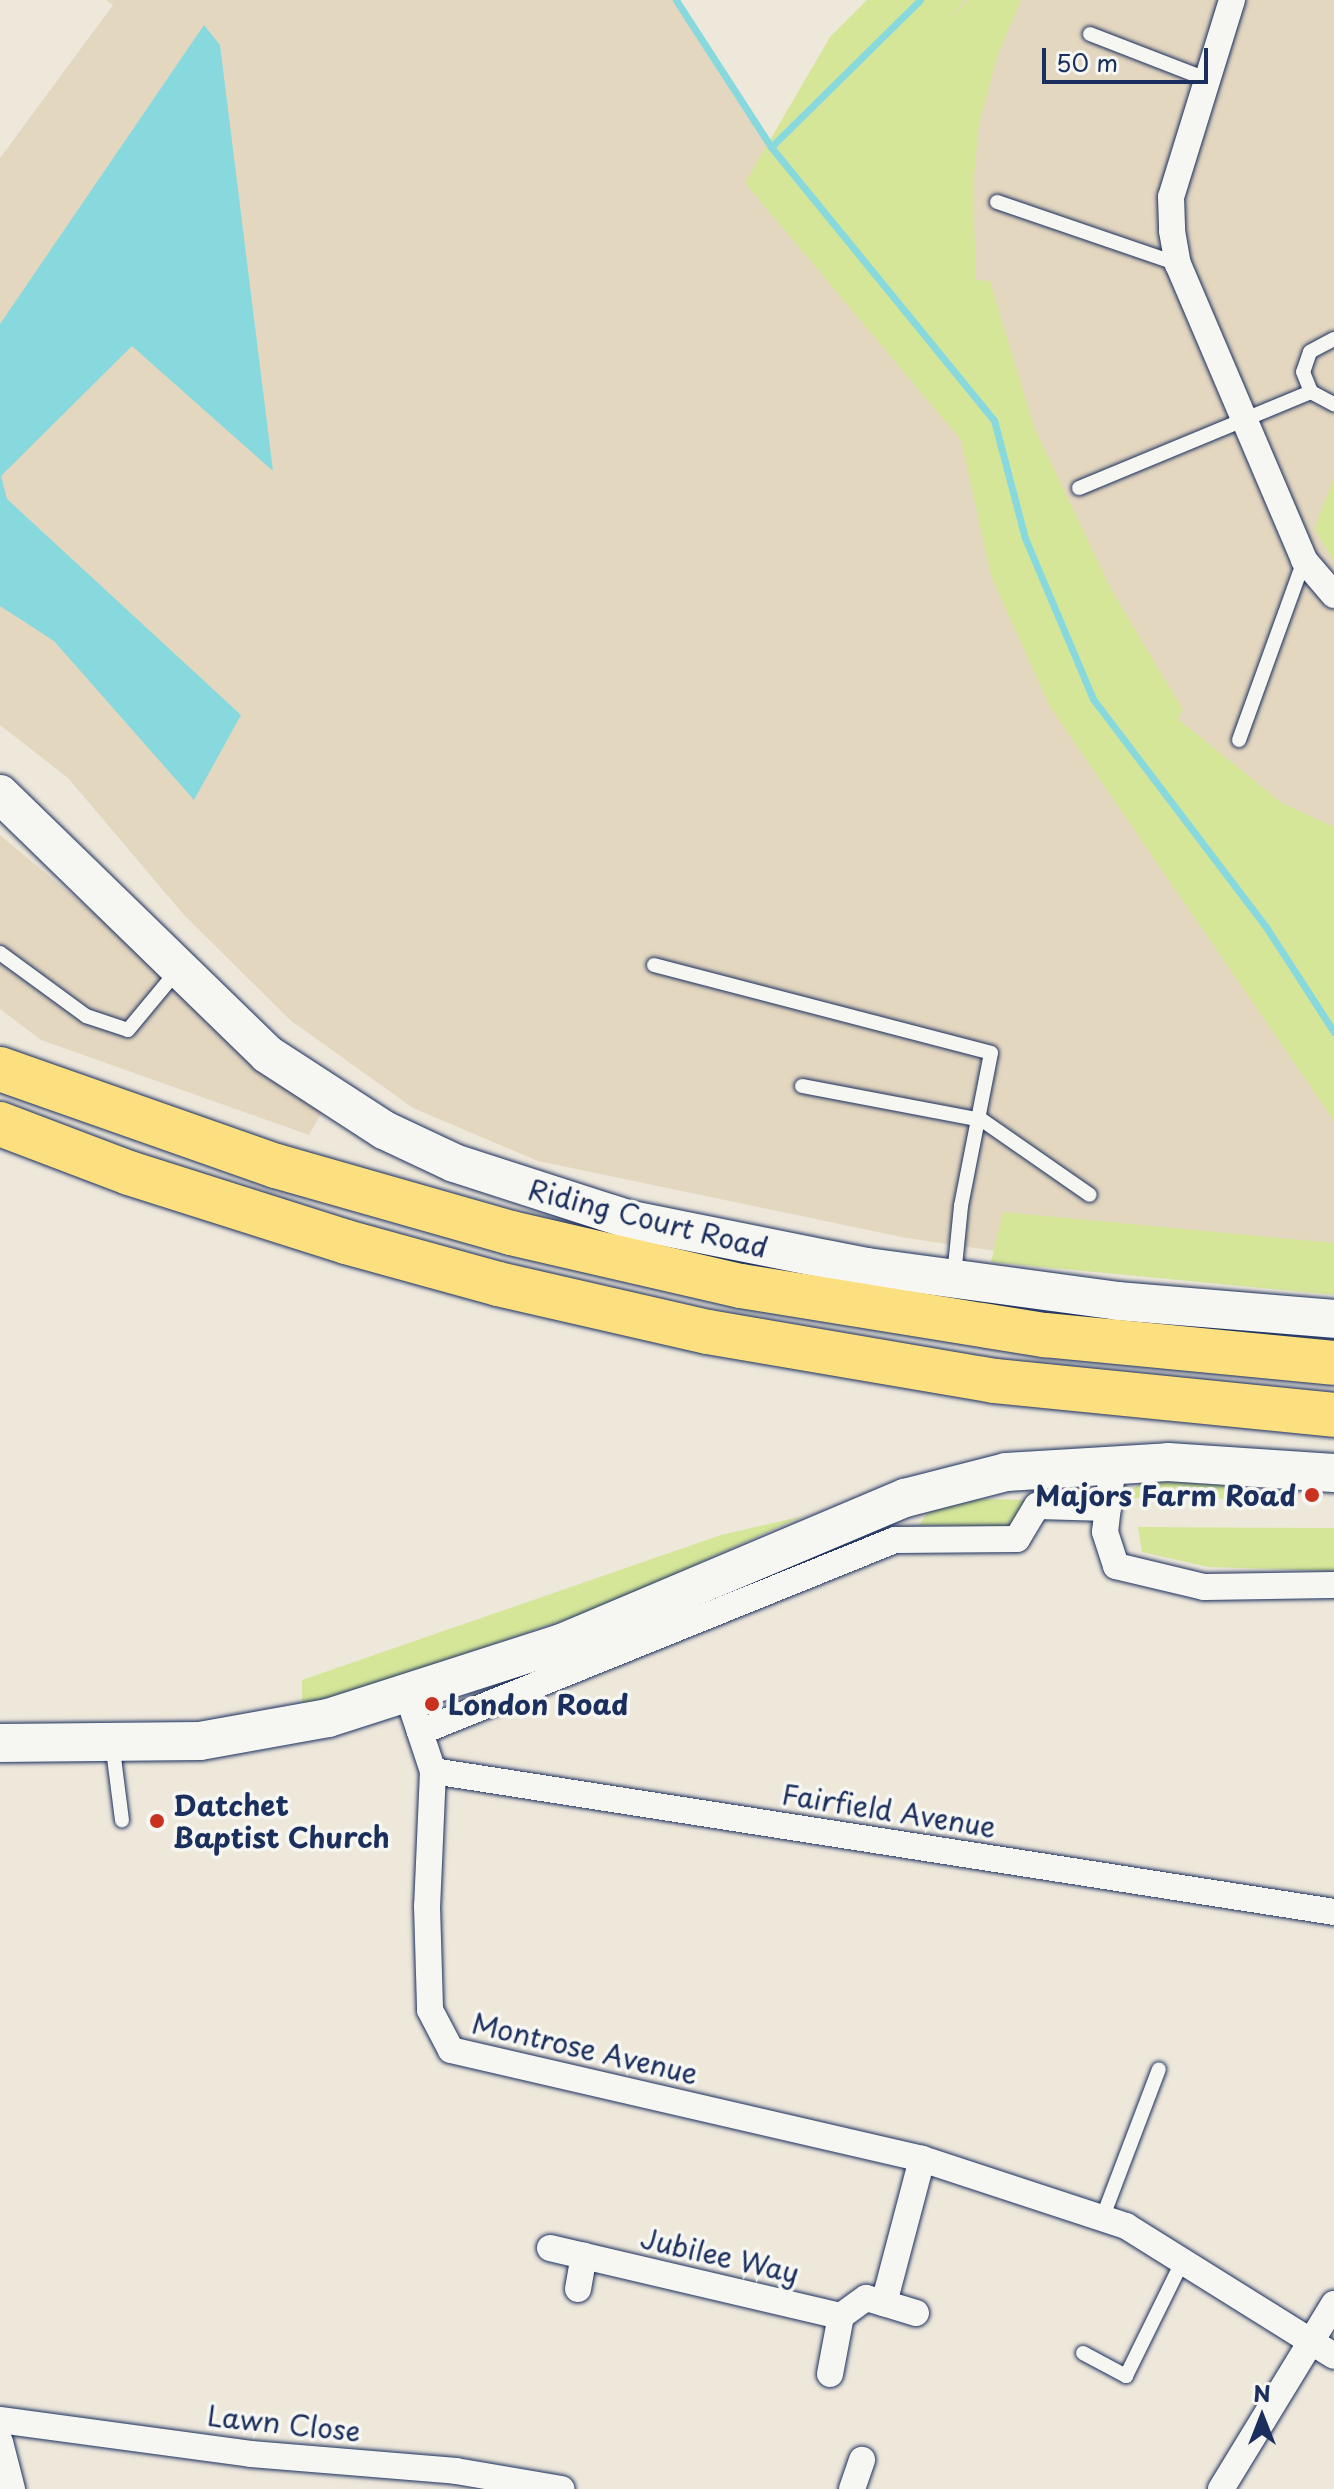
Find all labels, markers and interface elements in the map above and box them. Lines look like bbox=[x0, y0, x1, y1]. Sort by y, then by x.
scale bar bbox=[1046, 32, 1212, 82]
text: 50 m bbox=[1056, 44, 1118, 80]
street label: Riding Court Road bbox=[524, 1172, 772, 1264]
place label: Majors Farm Road bbox=[1034, 1478, 1296, 1512]
marker: Majors Farm Road bbox=[1303, 1486, 1321, 1504]
place label: London Road bbox=[448, 1687, 629, 1721]
marker: London Road bbox=[423, 1695, 441, 1713]
street label: Fairfield Avenue bbox=[780, 1777, 998, 1843]
place label: Datchet Baptist Church bbox=[173, 1788, 390, 1854]
marker: Datchet Baptist Church bbox=[148, 1812, 166, 1830]
street label: Montrose Avenue bbox=[469, 2006, 701, 2090]
street label: Jubilee Way bbox=[636, 2220, 804, 2290]
text: N bbox=[1253, 2376, 1271, 2409]
north arrow bbox=[1222, 2377, 1302, 2457]
street label: Lawn Close bbox=[207, 2398, 361, 2448]

